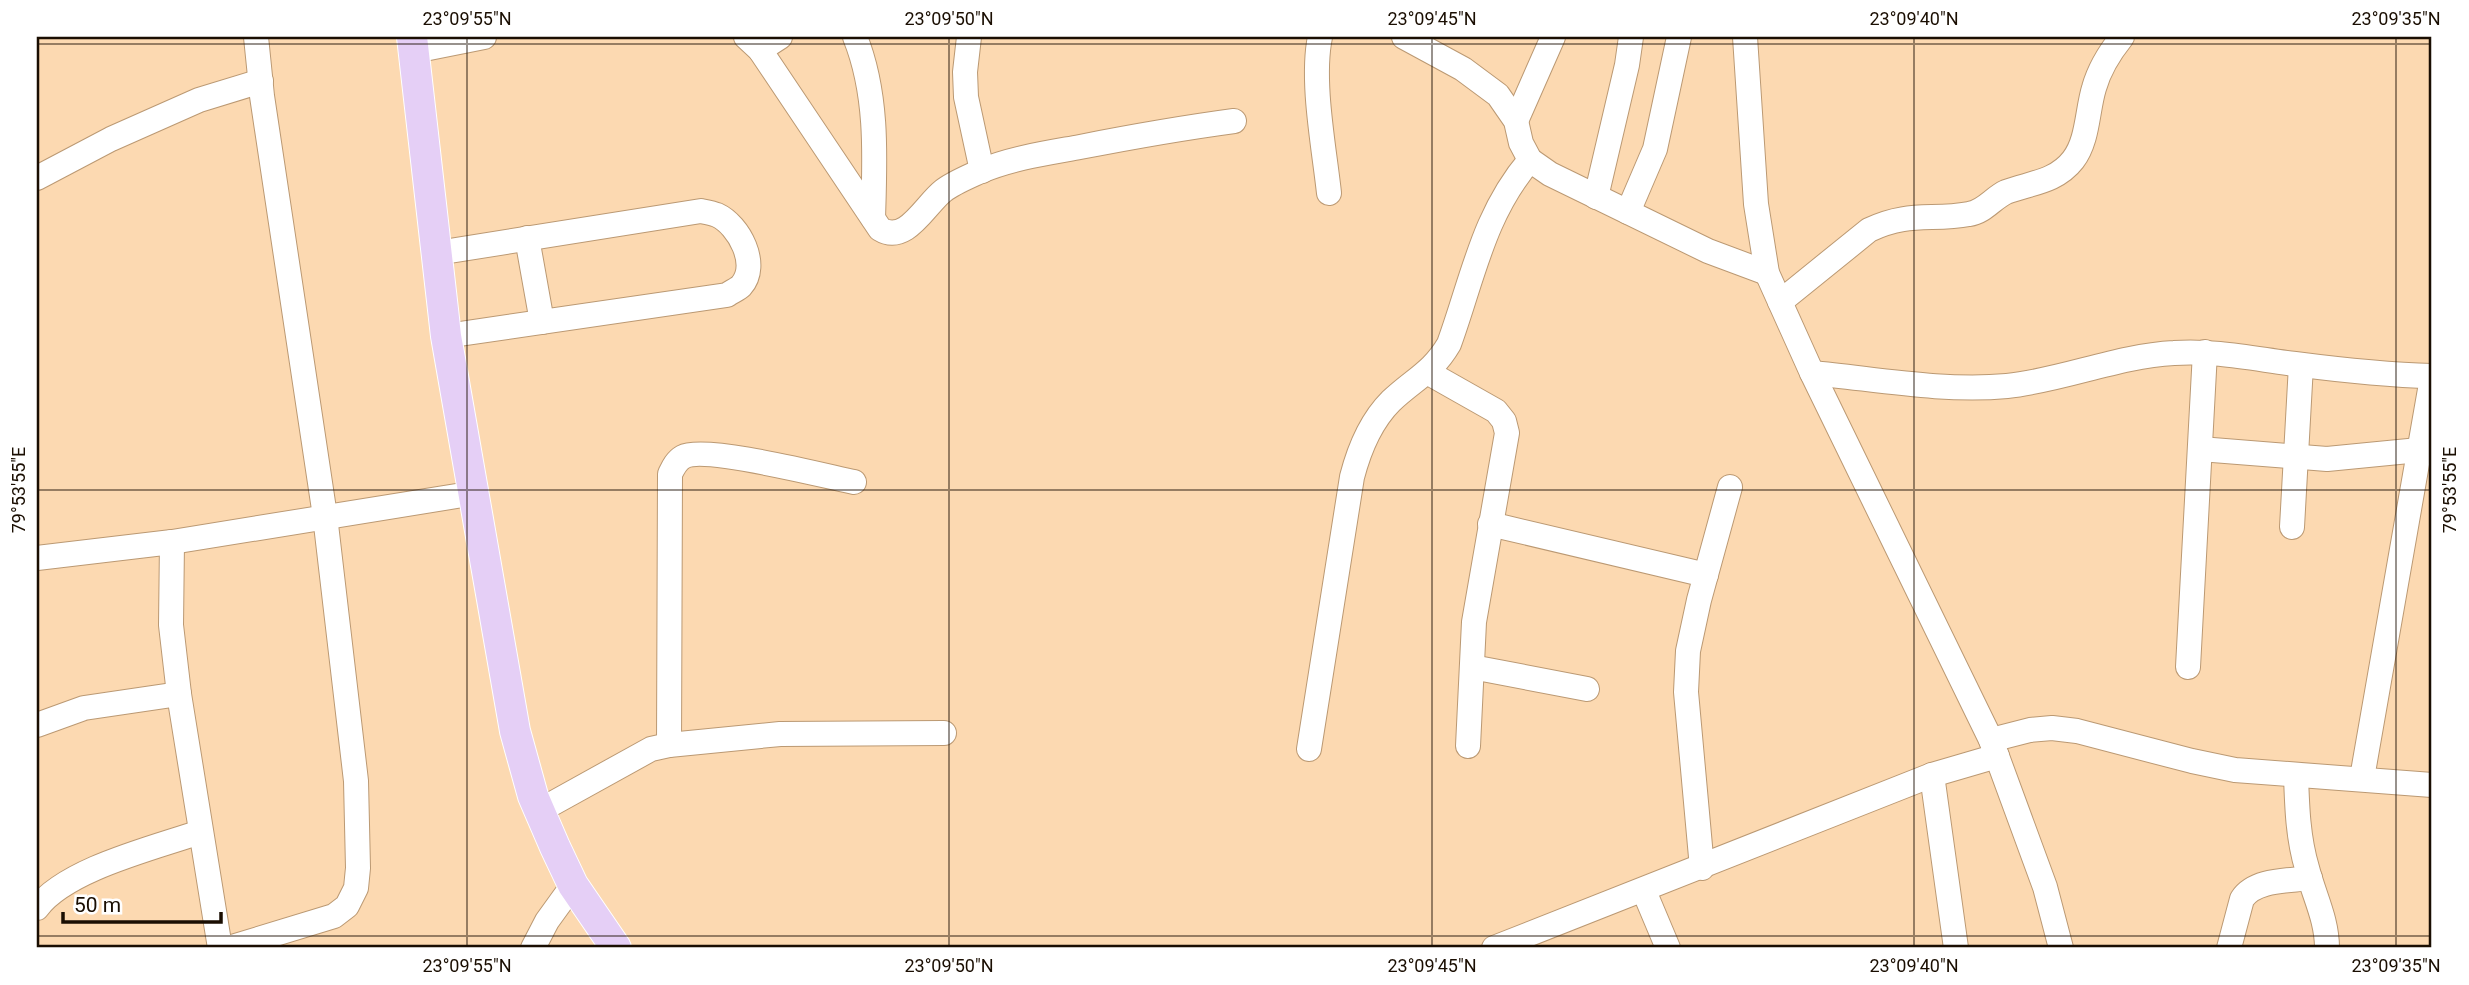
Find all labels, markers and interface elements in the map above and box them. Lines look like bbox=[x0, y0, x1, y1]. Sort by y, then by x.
text: 23°09'55"N bbox=[422, 8, 512, 29]
text: 23°09'50"N bbox=[904, 8, 994, 29]
text: 23°09'45"N bbox=[1387, 8, 1477, 29]
text: 23°09'40"N bbox=[1869, 8, 1959, 29]
text: 23°09'35"N bbox=[2351, 8, 2441, 29]
text: 79°53'55"E bbox=[8, 447, 29, 533]
text: 79°53'55"E bbox=[2439, 447, 2460, 533]
scale bar bbox=[63, 880, 220, 924]
text: 50 m bbox=[74, 893, 121, 917]
text: 23°09'55"N bbox=[422, 955, 512, 976]
text: 23°09'50"N bbox=[904, 955, 994, 976]
text: 23°09'45"N bbox=[1387, 955, 1477, 976]
text: 23°09'40"N bbox=[1869, 955, 1959, 976]
text: 23°09'35"N bbox=[2351, 955, 2441, 976]

